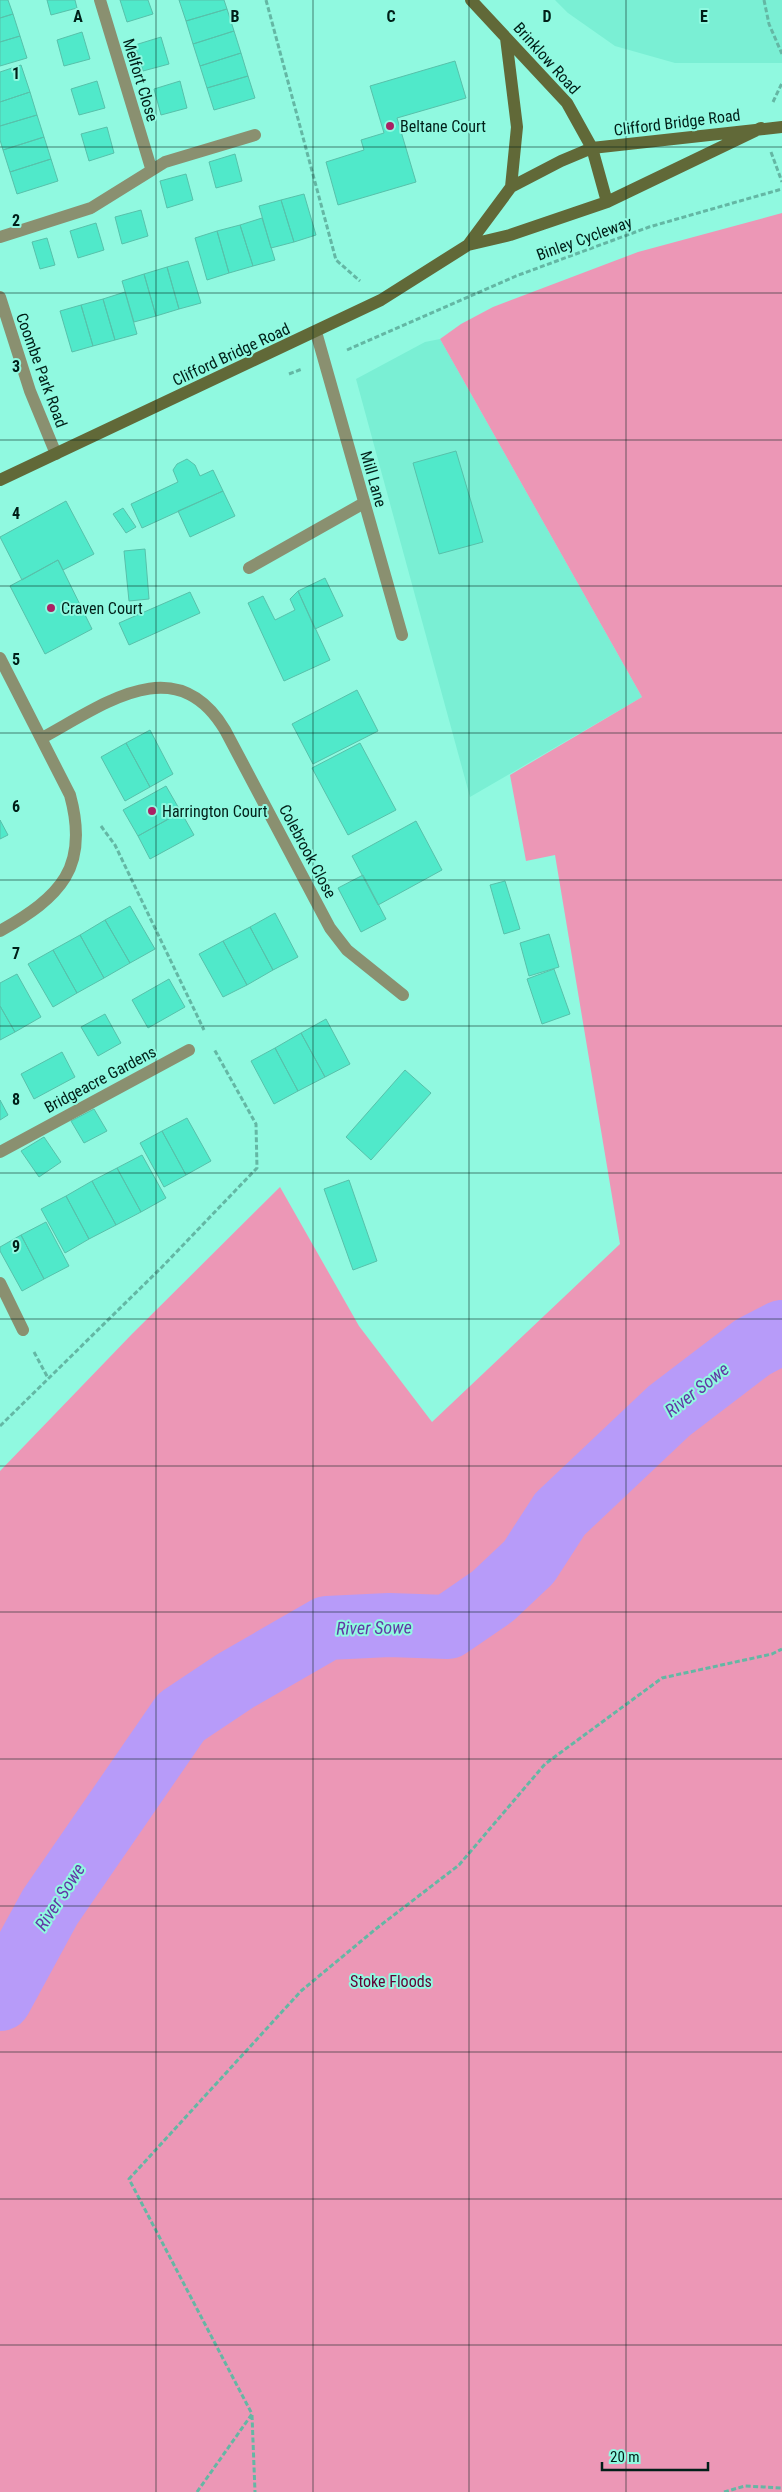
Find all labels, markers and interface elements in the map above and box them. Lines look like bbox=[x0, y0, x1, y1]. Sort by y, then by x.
text: A bbox=[73, 7, 83, 26]
text: B bbox=[231, 7, 240, 26]
text: C bbox=[386, 7, 396, 26]
text: D bbox=[542, 7, 552, 26]
text: E bbox=[700, 7, 708, 26]
street label: Brinklow Road bbox=[509, 18, 584, 98]
street label: Melfort Close bbox=[119, 36, 162, 124]
text: 1 bbox=[12, 64, 20, 83]
street label: Clifford Bridge Road bbox=[613, 105, 741, 140]
place label: Beltane Court bbox=[400, 117, 486, 136]
marker: Beltane Court bbox=[384, 120, 396, 132]
text: 2 bbox=[12, 211, 20, 230]
street label: Binley Cycleway bbox=[534, 212, 635, 265]
street label: Coombe Park Road bbox=[12, 310, 71, 430]
street label: Clifford Bridge Road bbox=[170, 319, 293, 390]
text: 3 bbox=[12, 357, 20, 376]
street label: Mill Lane bbox=[356, 449, 391, 509]
text: 4 bbox=[12, 504, 20, 523]
place label: Craven Court bbox=[61, 599, 143, 618]
marker: Craven Court bbox=[45, 602, 57, 614]
text: 5 bbox=[12, 650, 20, 669]
text: 6 bbox=[12, 797, 20, 816]
street label: Colebrook Close bbox=[275, 801, 340, 901]
place label: Harrington Court bbox=[162, 802, 268, 821]
marker: Harrington Court bbox=[146, 805, 158, 817]
text: 7 bbox=[12, 944, 20, 963]
street label: Bridgeacre Gardens bbox=[41, 1042, 159, 1117]
text: 8 bbox=[12, 1090, 20, 1109]
text: 9 bbox=[12, 1237, 20, 1256]
water label: River Sowe bbox=[660, 1358, 733, 1421]
water label: River Sowe bbox=[336, 1616, 412, 1639]
water label: River Sowe bbox=[30, 1859, 89, 1934]
park label: Stoke Floods bbox=[350, 1972, 432, 1991]
scale bar bbox=[602, 2440, 708, 2472]
text: 20 m bbox=[610, 2448, 640, 2466]

